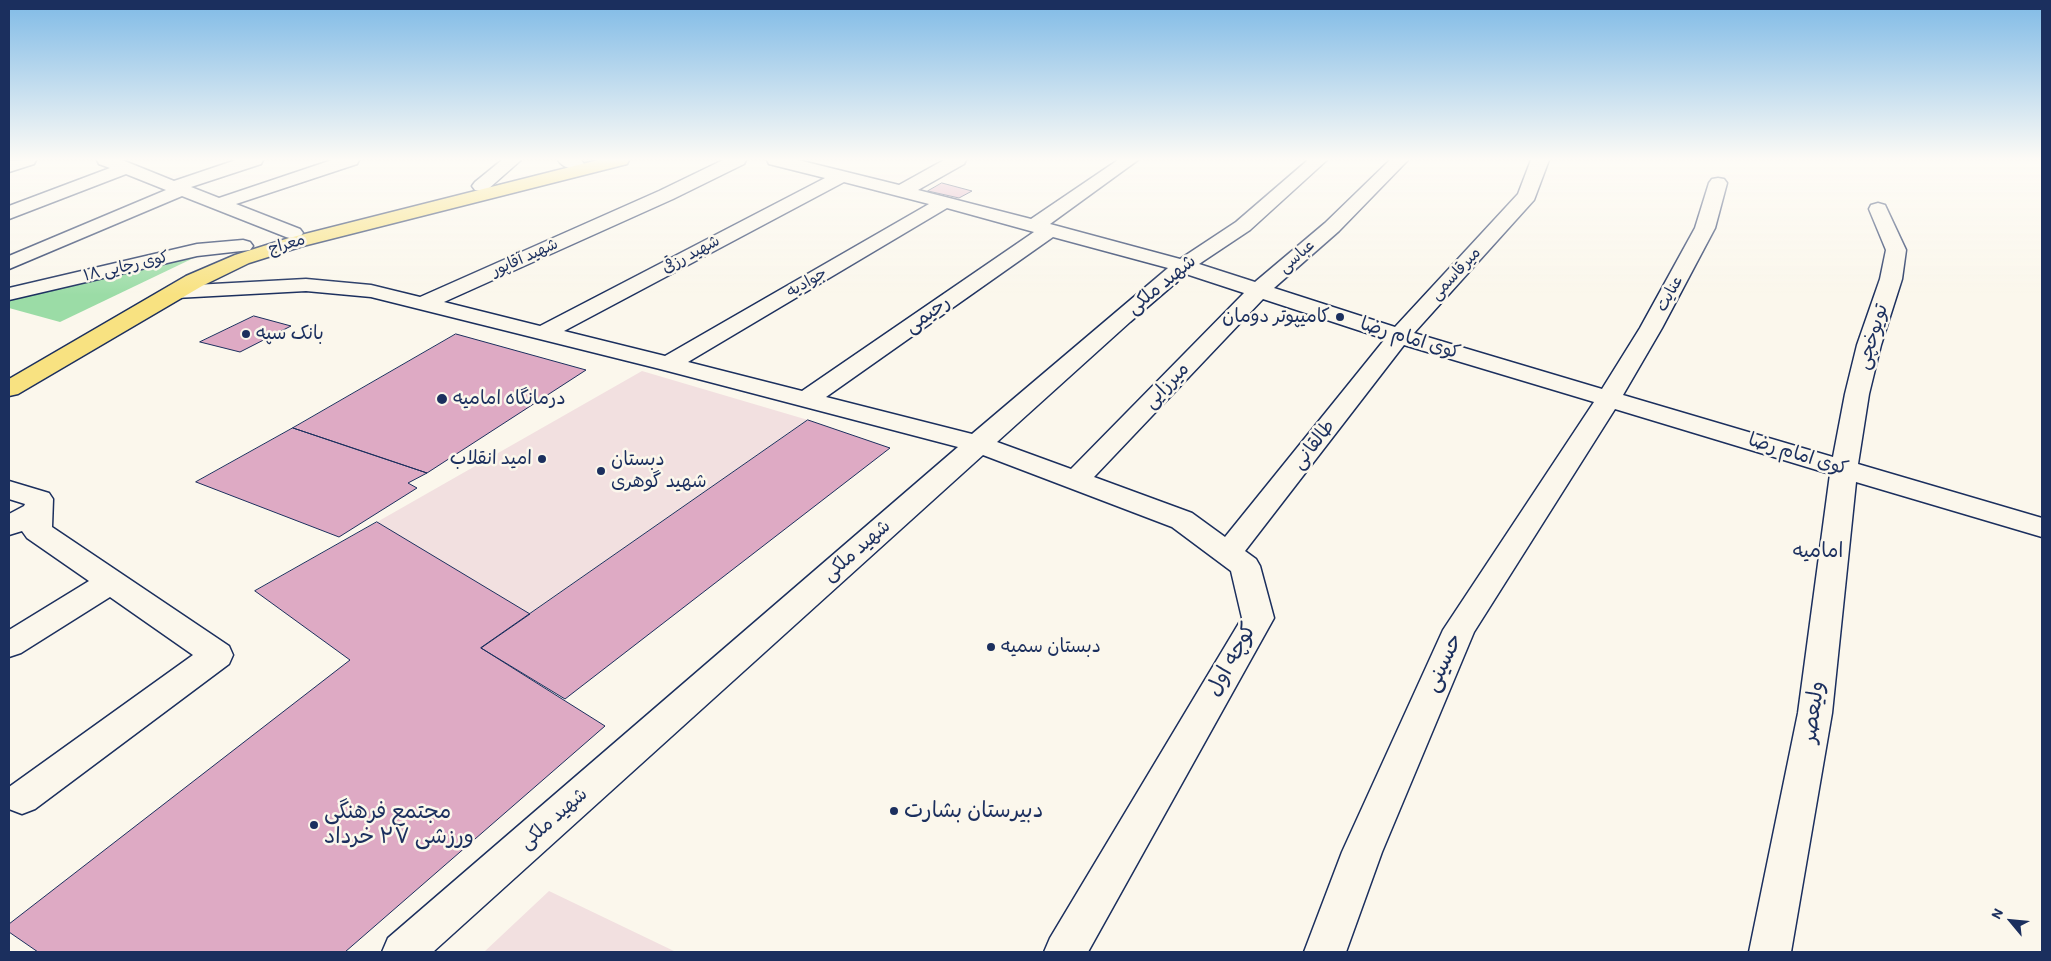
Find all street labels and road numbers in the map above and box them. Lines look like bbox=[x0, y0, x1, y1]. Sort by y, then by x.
street label: معراج bbox=[266, 231, 308, 259]
street label: شهید رزقی bbox=[659, 232, 723, 278]
street label: شهید آقاپور bbox=[489, 235, 561, 281]
street label: عباسی bbox=[1275, 236, 1319, 278]
street label: میرقاسمی bbox=[1427, 244, 1485, 304]
street label: کوی رجایی ۱۸ bbox=[82, 248, 170, 286]
street label: شهید ملکی bbox=[1123, 250, 1201, 320]
street label: جوادیه bbox=[783, 264, 831, 302]
street label: عنایت bbox=[1652, 273, 1688, 315]
street label: رحیمی bbox=[901, 291, 955, 339]
street label: تویوخچی bbox=[1852, 301, 1894, 373]
street label: کوی امام رضا bbox=[1357, 313, 1463, 365]
street label: میرزایی bbox=[1140, 358, 1194, 414]
street label: طالقانی bbox=[1288, 416, 1340, 474]
street label: کوی امام رضا bbox=[1745, 429, 1851, 481]
street label: شهید ملکی bbox=[818, 515, 896, 587]
street label: کوچه اول bbox=[1201, 619, 1263, 701]
street label: حسینی bbox=[1419, 629, 1469, 697]
street label: ولیعصر bbox=[1797, 679, 1831, 745]
street label: شهید ملکی bbox=[515, 783, 593, 855]

